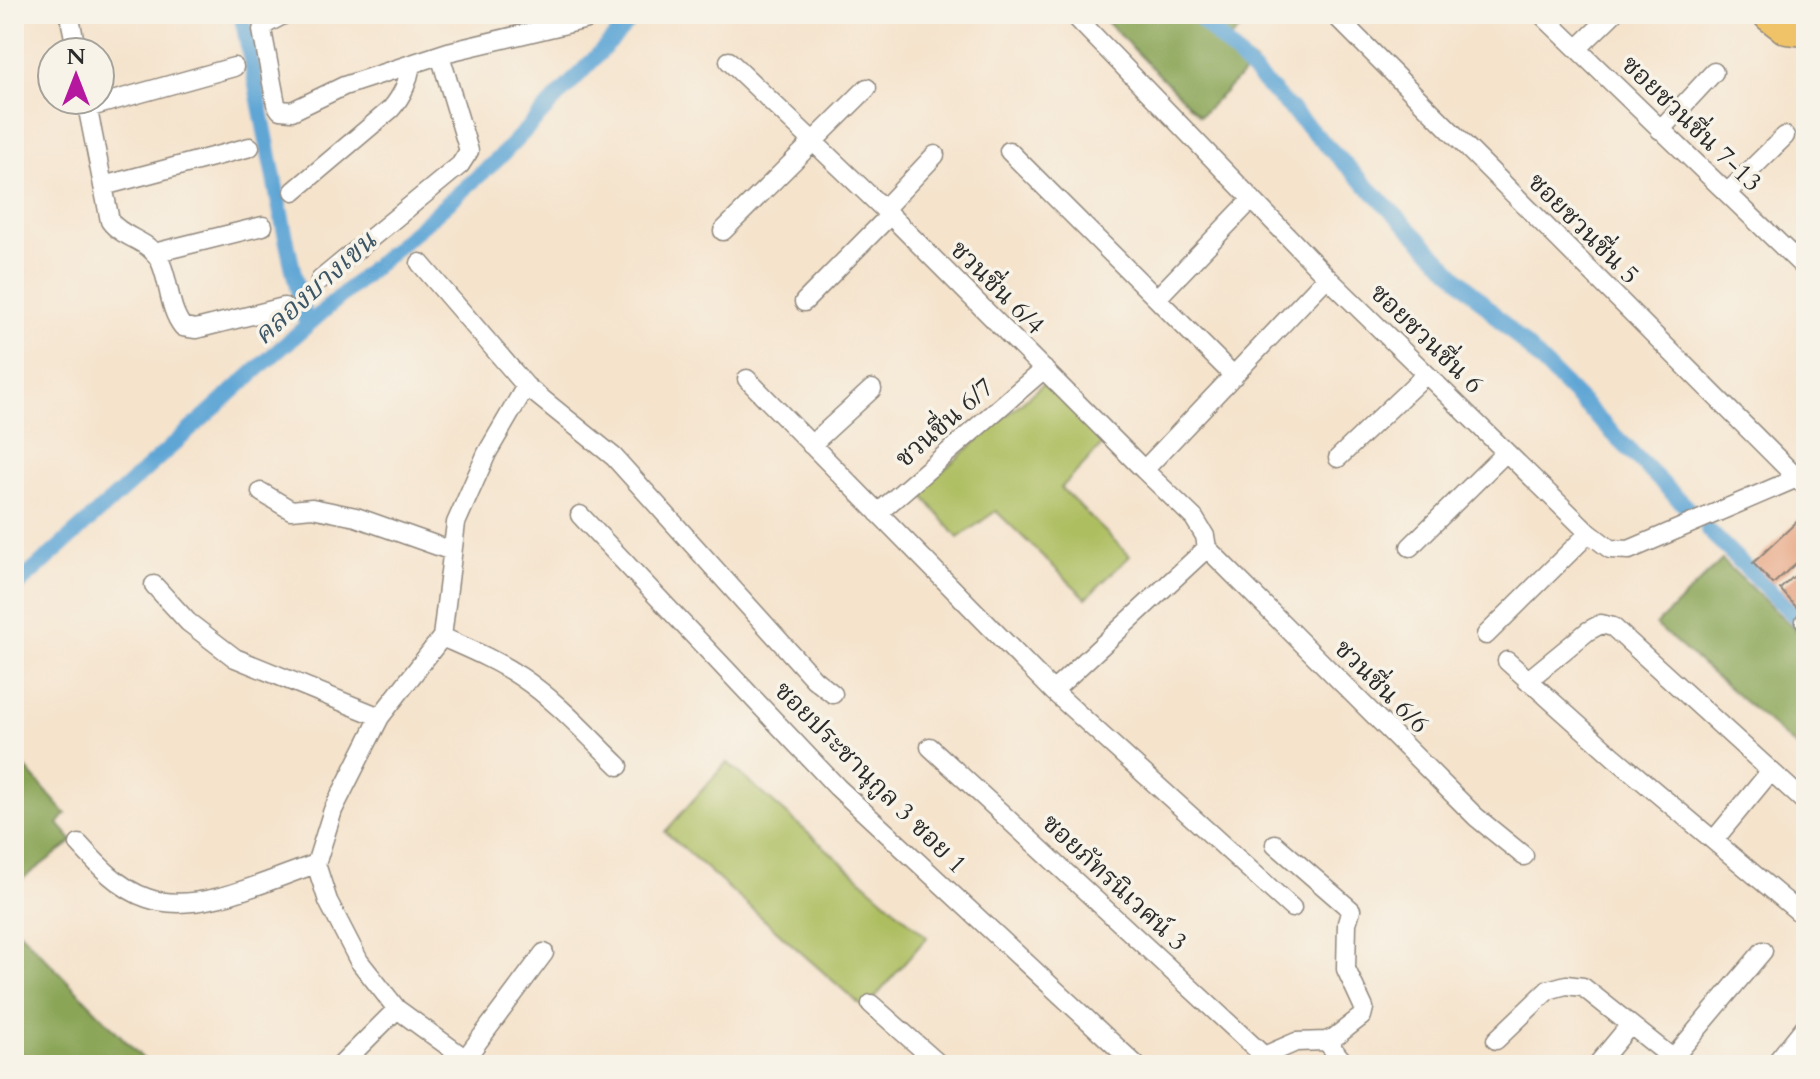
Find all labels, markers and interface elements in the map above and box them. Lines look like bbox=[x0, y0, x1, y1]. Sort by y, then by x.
north arrow bbox=[36, 36, 116, 116]
text: N bbox=[66, 42, 86, 72]
street label: ซอยชวนชื่น 7-13 bbox=[1614, 46, 1771, 199]
street label: ซอยชวนชื่น 5 bbox=[1520, 163, 1649, 292]
water label: คลองบางเขน bbox=[245, 222, 385, 353]
street label: ชวนชื่น 6/4 bbox=[943, 231, 1054, 342]
street label: ซอยชวนชื่น 6 bbox=[1362, 274, 1492, 401]
street label: ชวนชื่น 6/7 bbox=[886, 368, 1001, 475]
street label: ชวนชื่น 6/6 bbox=[1327, 630, 1438, 741]
street label: ซอยประชานุกูล 3 ซอย 1 bbox=[767, 673, 975, 881]
street label: ซอยภัทรนิเวศน์ 3 bbox=[1034, 806, 1195, 959]

